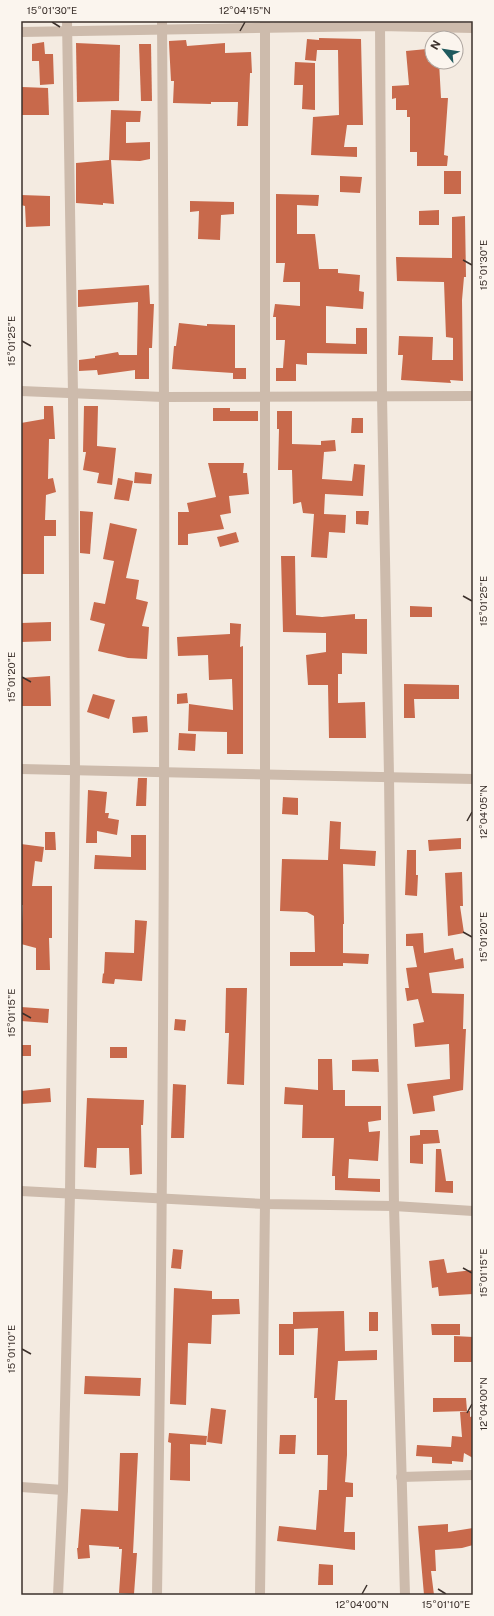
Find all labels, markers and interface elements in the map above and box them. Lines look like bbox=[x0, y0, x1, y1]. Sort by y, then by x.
text: 15°01'30"E bbox=[27, 4, 77, 16]
text: 12°04'15"N bbox=[219, 4, 271, 16]
north arrow bbox=[424, 30, 464, 70]
text: N bbox=[428, 38, 443, 52]
text: 15°01'30"E bbox=[477, 240, 489, 290]
text: 15°01'25"E bbox=[5, 316, 17, 366]
text: 15°01'25"E bbox=[477, 576, 489, 626]
text: 15°01'20"E bbox=[5, 652, 17, 702]
text: 12°04'05"N bbox=[477, 785, 489, 839]
text: 15°01'20"E bbox=[477, 912, 489, 962]
text: 15°01'15"E bbox=[5, 989, 17, 1037]
text: 15°01'15"E bbox=[477, 1249, 489, 1297]
text: 15°01'10"E bbox=[5, 1325, 17, 1373]
text: 12°04'00"N bbox=[477, 1377, 489, 1431]
text: 12°04'00"N bbox=[335, 1598, 389, 1610]
text: 15°01'10"E bbox=[422, 1598, 470, 1610]

